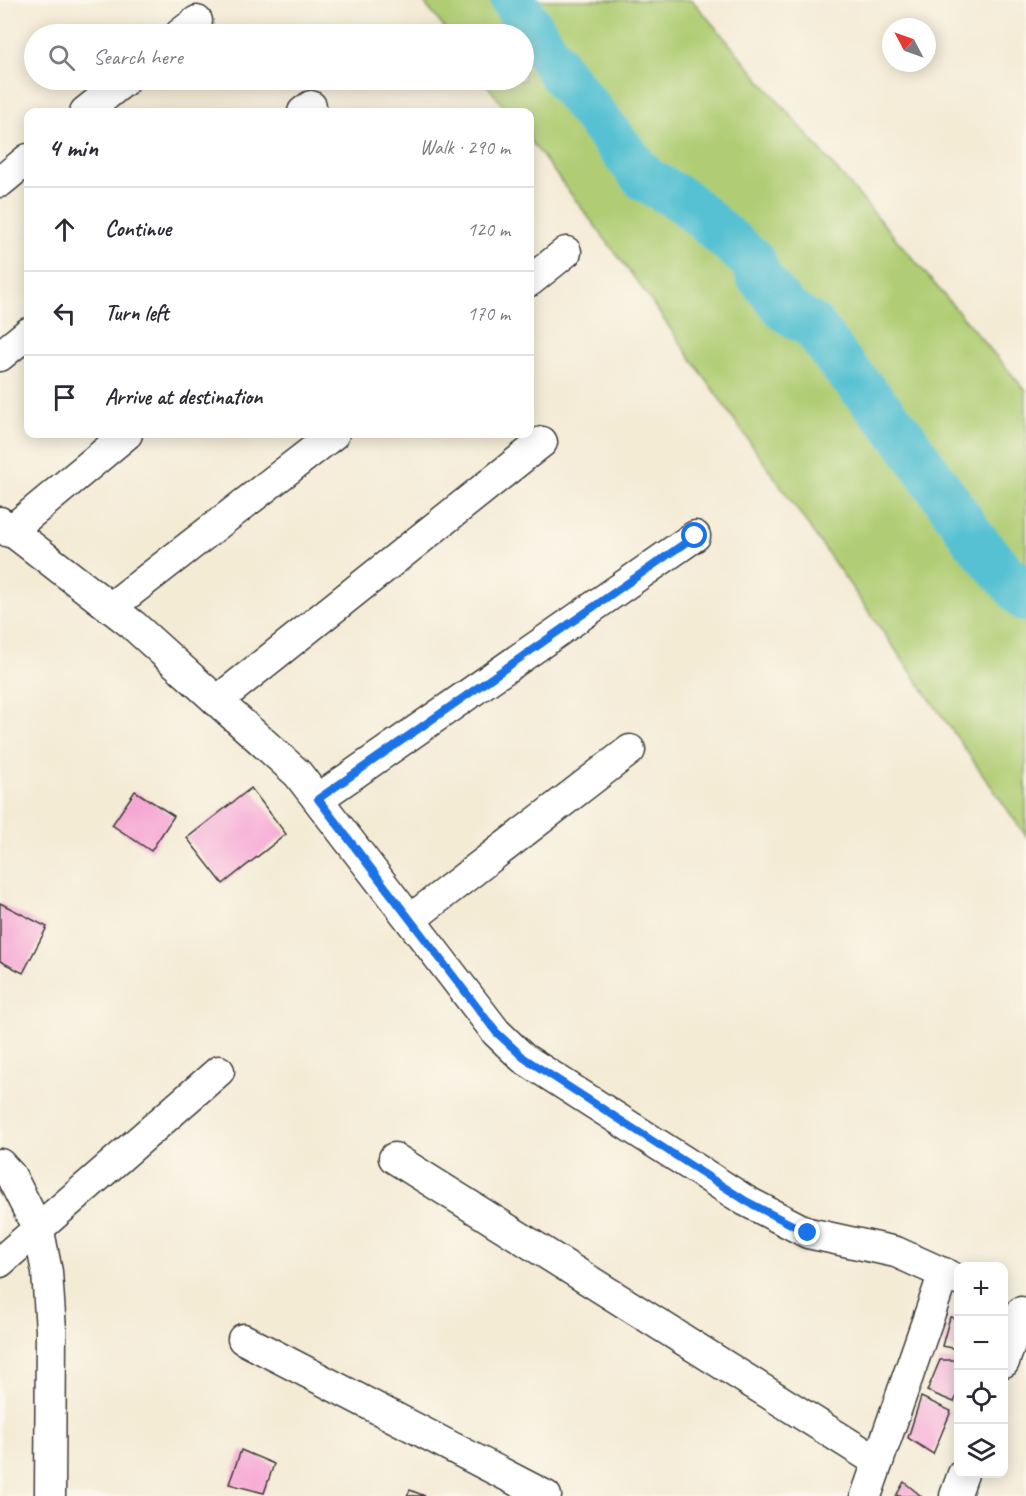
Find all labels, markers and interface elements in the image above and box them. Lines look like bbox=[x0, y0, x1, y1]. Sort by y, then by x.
north arrow bbox=[882, 18, 936, 72]
search box bbox=[24, 24, 534, 90]
icon: search bbox=[45, 41, 78, 74]
text: Search here bbox=[93, 43, 183, 71]
text: 4 min bbox=[48, 131, 98, 164]
text: Walk · 290 m bbox=[420, 135, 510, 160]
icon: ahead bbox=[48, 213, 81, 246]
text: Continue bbox=[105, 215, 171, 243]
text: 120 m bbox=[467, 217, 510, 242]
icon: left bbox=[48, 297, 81, 330]
text: Turn left bbox=[105, 299, 169, 327]
text: 170 m bbox=[467, 301, 510, 326]
icon: arrive bbox=[48, 381, 81, 414]
text: Arrive at destination bbox=[105, 383, 262, 411]
route start bbox=[681, 522, 707, 548]
route end bbox=[794, 1219, 820, 1245]
map controls bbox=[954, 1262, 1008, 1478]
button: + bbox=[954, 1262, 1008, 1316]
button: − bbox=[954, 1316, 1008, 1370]
button: locate bbox=[954, 1370, 1008, 1424]
button: layers bbox=[954, 1424, 1008, 1478]

